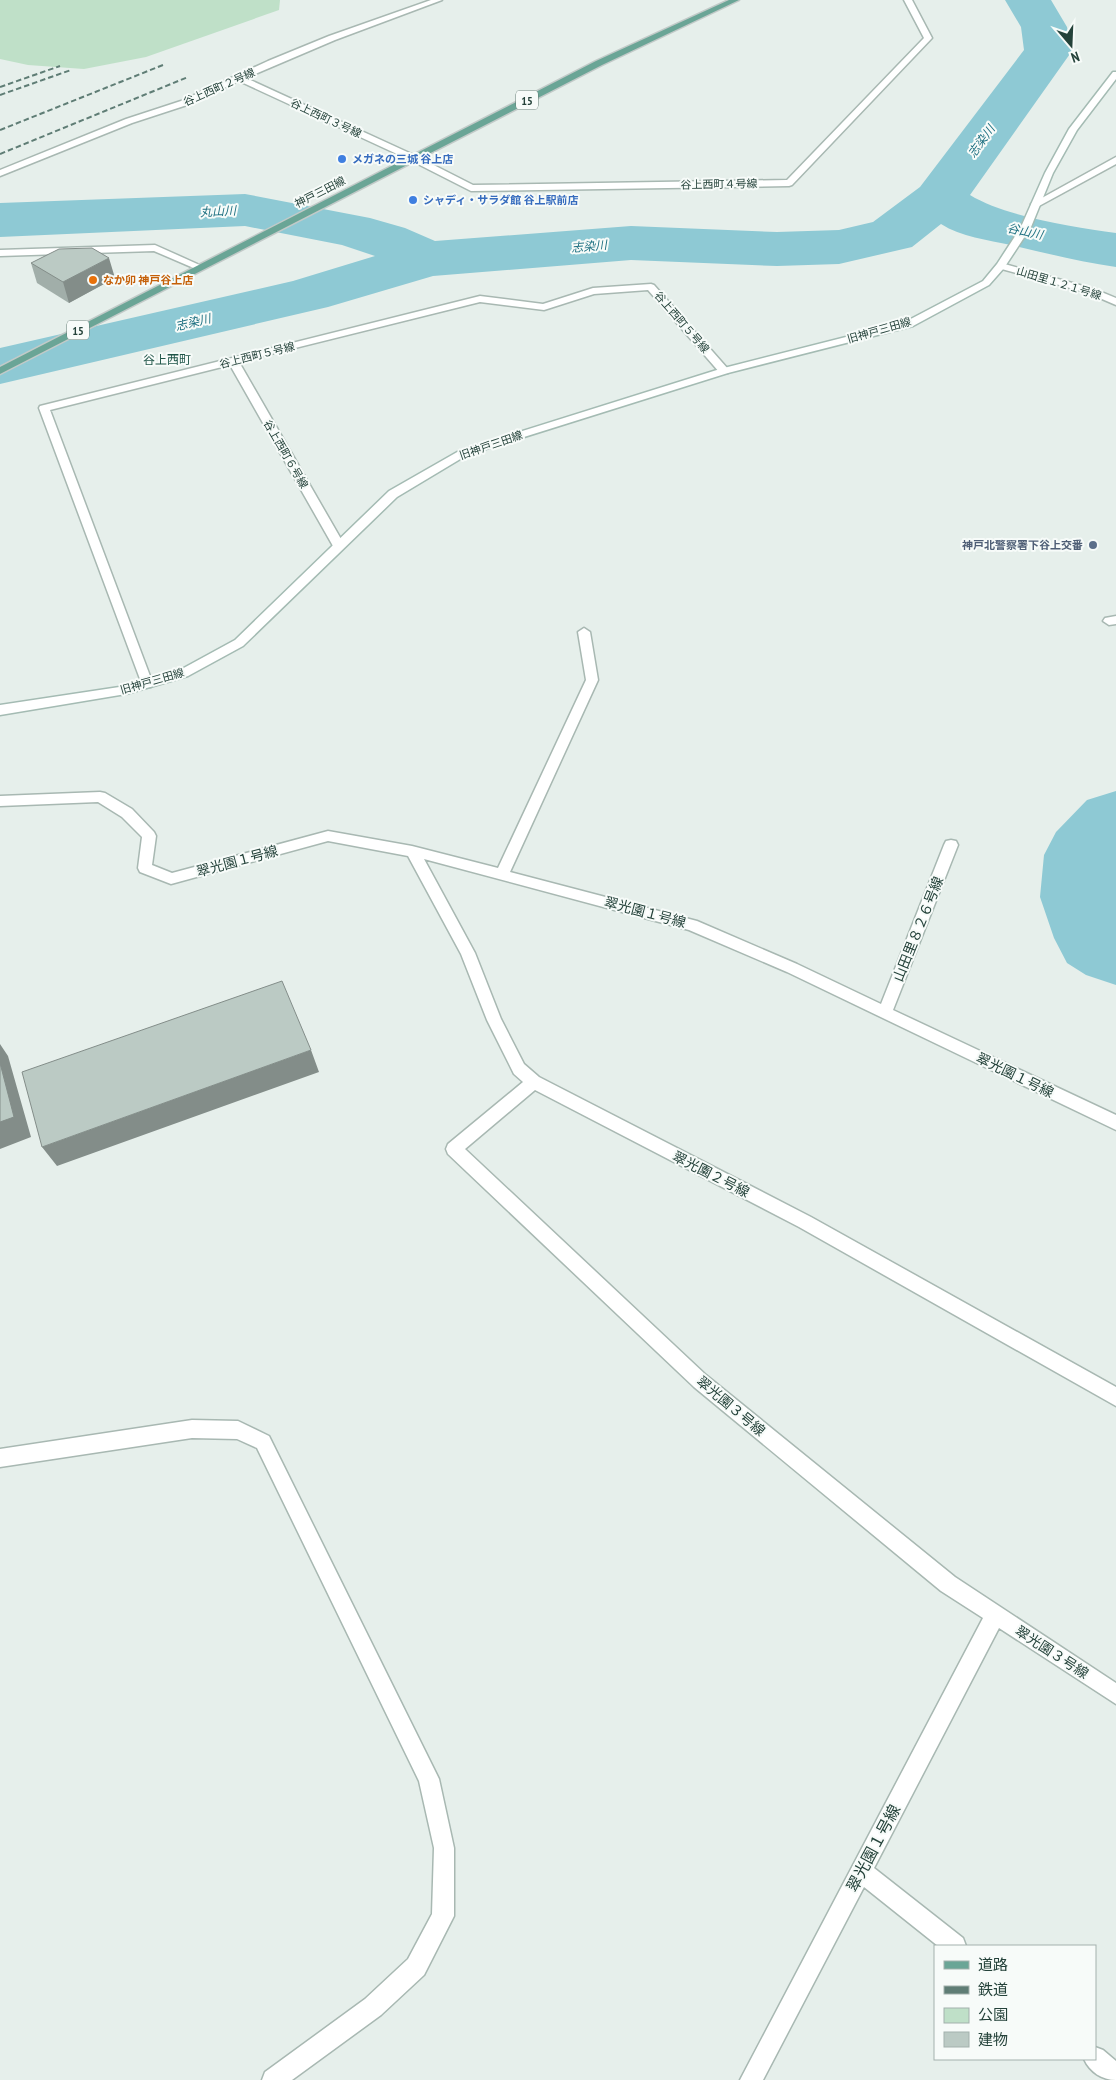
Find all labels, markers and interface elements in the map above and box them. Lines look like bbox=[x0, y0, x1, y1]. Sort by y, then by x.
north arrow bbox=[1046, 20, 1096, 70]
text: N bbox=[1069, 48, 1082, 67]
street label: 谷上西町２号線 bbox=[181, 65, 257, 109]
road number: 15 bbox=[516, 90, 538, 110]
street label: 谷上西町３号線 bbox=[288, 95, 364, 141]
water label: 志染川 bbox=[964, 120, 999, 160]
place label: メガネの三城 谷上店 bbox=[352, 152, 453, 166]
marker: メガネの三城 谷上店 bbox=[336, 153, 348, 165]
street label: 神戸三田線 bbox=[292, 173, 348, 211]
street label: 谷上西町４号線 bbox=[680, 176, 758, 192]
place label: シャディ・サラダ館 谷上駅前店 bbox=[423, 193, 578, 207]
marker: シャディ・サラダ館 谷上駅前店 bbox=[407, 194, 419, 206]
water label: 丸山川 bbox=[200, 202, 238, 219]
water label: 谷山川 bbox=[1006, 220, 1046, 242]
water label: 志染川 bbox=[570, 237, 610, 255]
street label: 山田里１２１号線 bbox=[1015, 263, 1103, 303]
place label: なか卯 神戸谷上店 bbox=[103, 273, 193, 287]
marker: なか卯 神戸谷上店 bbox=[87, 274, 99, 286]
street label: 谷上西町５号線 bbox=[651, 288, 713, 356]
water label: 志染川 bbox=[174, 310, 214, 333]
street label: 旧神戸三田線 bbox=[845, 314, 913, 346]
road number: 15 bbox=[67, 320, 89, 340]
street label: 谷上西町５号線 bbox=[218, 339, 296, 371]
district label: 谷上西町 bbox=[143, 352, 191, 367]
street label: 谷上西町６号線 bbox=[261, 417, 311, 491]
street label: 旧神戸三田線 bbox=[458, 428, 524, 462]
place label: 神戸北警察署下谷上交番 bbox=[962, 538, 1083, 552]
marker: 神戸北警察署下谷上交番 bbox=[1087, 539, 1099, 551]
street label: 旧神戸三田線 bbox=[118, 665, 186, 697]
street label: 翠光園１号線 bbox=[194, 841, 280, 881]
street label: 山田里８２６号線 bbox=[889, 874, 947, 984]
street label: 翠光園１号線 bbox=[602, 892, 688, 932]
street label: 翠光園１号線 bbox=[973, 1048, 1057, 1102]
street label: 翠光園２号線 bbox=[669, 1147, 753, 1201]
street label: 翠光園３号線 bbox=[693, 1372, 769, 1440]
street label: 翠光園３号線 bbox=[1012, 1622, 1092, 1682]
street label: 翠光園１号線 bbox=[842, 1801, 904, 1895]
legend bbox=[934, 1945, 1096, 2060]
text: 道路 bbox=[978, 1955, 1008, 1974]
text: 鉄道 bbox=[978, 1980, 1008, 1999]
text: 公園 bbox=[978, 2005, 1008, 2024]
text: 建物 bbox=[978, 2030, 1008, 2049]

